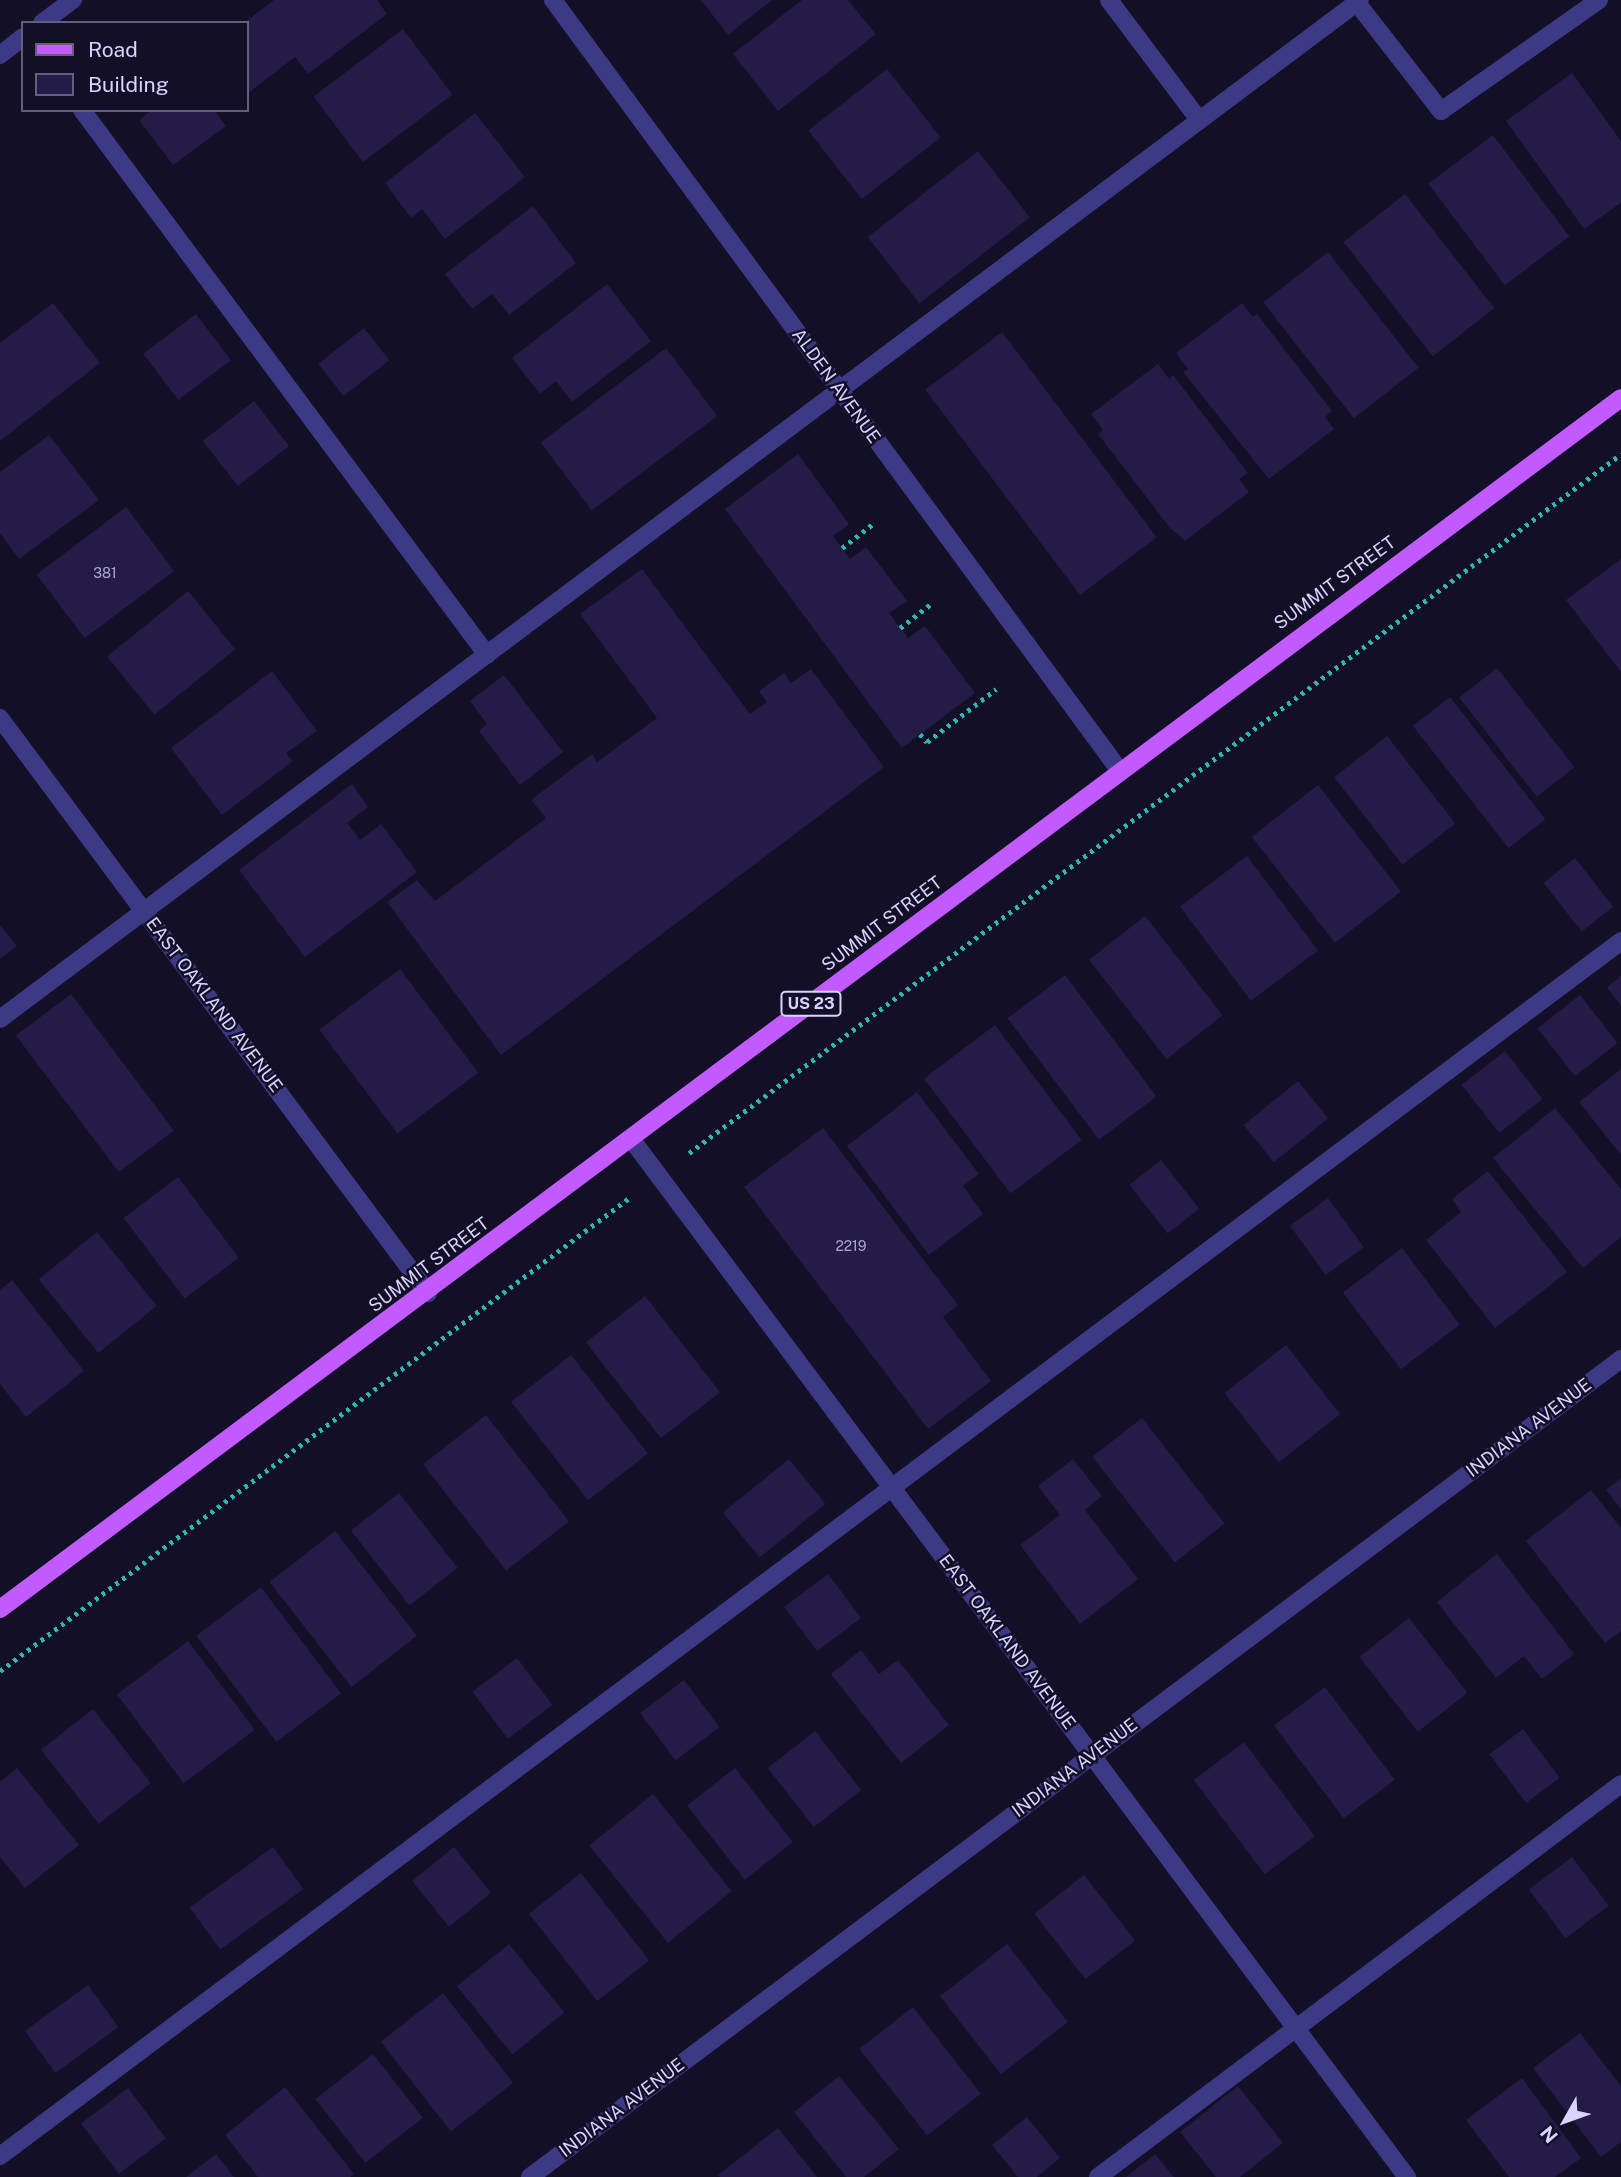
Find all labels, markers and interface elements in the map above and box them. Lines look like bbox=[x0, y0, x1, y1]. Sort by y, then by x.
legend bbox=[21, 21, 248, 112]
text: Road bbox=[88, 37, 138, 62]
text: Building bbox=[88, 72, 169, 97]
street label: ALDEN AVENUE bbox=[787, 325, 885, 447]
street label: SUMMIT STREET bbox=[1270, 532, 1400, 634]
house number: 381 bbox=[93, 565, 117, 581]
street label: SUMMIT STREET bbox=[818, 872, 946, 976]
street label: EAST OAKLAND AVENUE bbox=[141, 913, 287, 1097]
road number: US 23 bbox=[780, 992, 842, 1016]
street label: SUMMIT STREET bbox=[365, 1213, 493, 1317]
house number: 2219 bbox=[835, 1238, 867, 1254]
street label: INDIANA AVENUE bbox=[1462, 1374, 1596, 1482]
street label: EAST OAKLAND AVENUE bbox=[934, 1550, 1080, 1734]
street label: INDIANA AVENUE bbox=[1008, 1714, 1142, 1822]
street label: INDIANA AVENUE bbox=[555, 2054, 689, 2162]
north arrow bbox=[1530, 2086, 1600, 2156]
text: N bbox=[1536, 2122, 1562, 2147]

